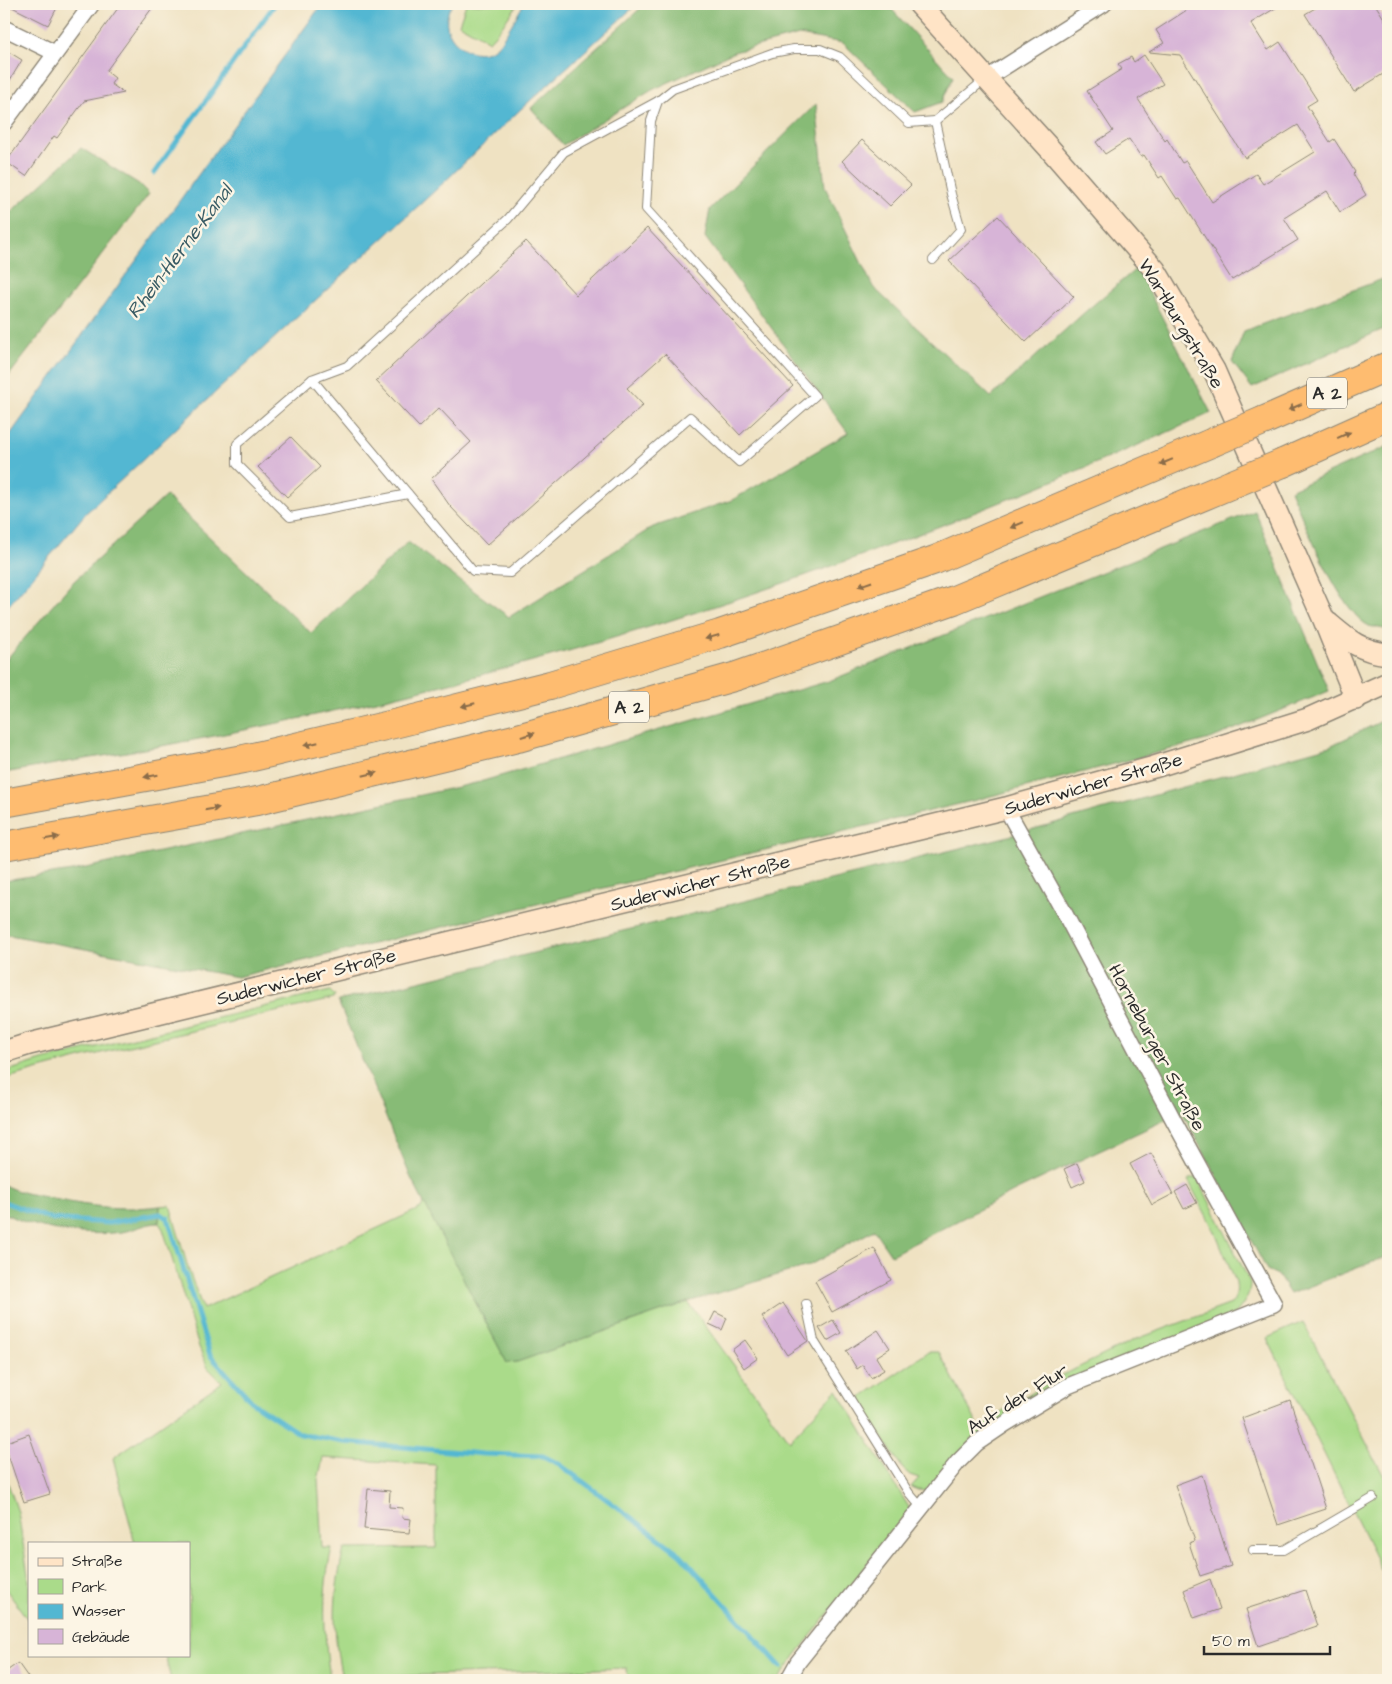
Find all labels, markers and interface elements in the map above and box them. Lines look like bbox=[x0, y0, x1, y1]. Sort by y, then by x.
water label: Rhein-Herne-Kanal bbox=[120, 177, 241, 324]
street label: Wartburgstraße bbox=[1130, 254, 1230, 394]
road number: A 2 bbox=[1307, 378, 1347, 408]
one-way arrow bbox=[1288, 403, 1302, 411]
one-way arrow bbox=[1337, 431, 1351, 439]
one-way arrow bbox=[1159, 459, 1174, 467]
one-way arrow bbox=[1010, 522, 1024, 530]
one-way arrow bbox=[858, 581, 873, 588]
one-way arrow bbox=[704, 633, 719, 641]
road number: A 2 bbox=[609, 692, 649, 722]
one-way arrow bbox=[461, 702, 476, 710]
one-way arrow bbox=[521, 731, 536, 739]
one-way arrow bbox=[303, 740, 318, 748]
street label: Suderwicher Straße bbox=[1001, 746, 1186, 823]
one-way arrow bbox=[363, 770, 378, 778]
one-way arrow bbox=[144, 772, 159, 780]
one-way arrow bbox=[204, 804, 220, 812]
one-way arrow bbox=[44, 833, 60, 841]
street label: Suderwicher Straße bbox=[608, 848, 793, 919]
street label: Suderwicher Straße bbox=[214, 942, 399, 1013]
street label: Horneburger Straße bbox=[1100, 960, 1212, 1136]
street label: Auf der Flur bbox=[962, 1357, 1074, 1441]
legend bbox=[28, 1542, 190, 1656]
text: Straße bbox=[72, 1551, 122, 1572]
text: Park bbox=[72, 1577, 107, 1598]
text: Wasser bbox=[72, 1601, 125, 1622]
scale bar bbox=[1204, 1624, 1331, 1656]
text: Gebäude bbox=[72, 1627, 130, 1648]
text: 50 m bbox=[1212, 1631, 1250, 1652]

